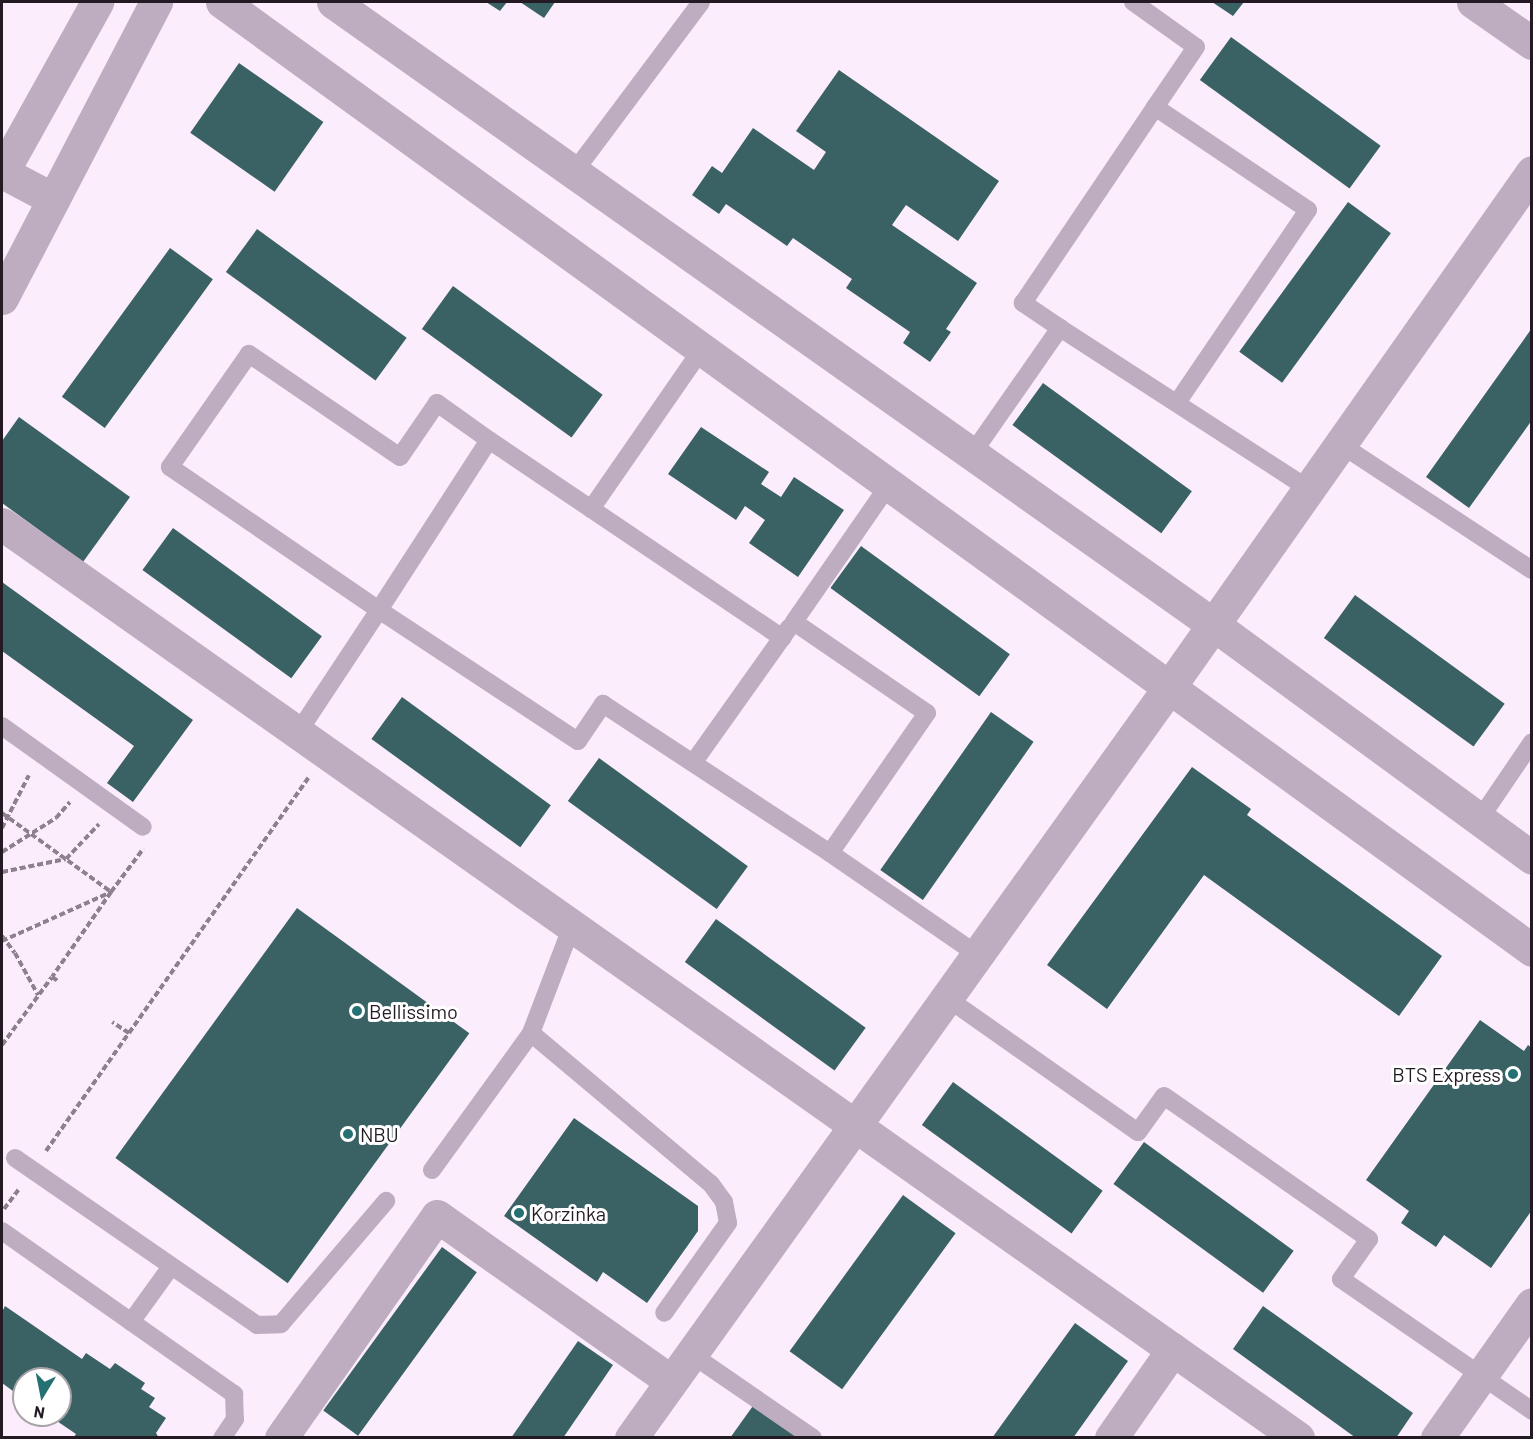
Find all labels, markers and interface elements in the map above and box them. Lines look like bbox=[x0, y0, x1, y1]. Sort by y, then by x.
place label: Bellissimo bbox=[369, 999, 458, 1023]
marker: Bellissimo bbox=[350, 1004, 364, 1018]
place label: BTS Express bbox=[1392, 1062, 1501, 1086]
marker: BTS Express bbox=[1506, 1067, 1520, 1081]
place label: NBU bbox=[360, 1122, 399, 1146]
marker: NBU bbox=[341, 1127, 355, 1141]
place label: Korzinka bbox=[531, 1201, 606, 1225]
marker: Korzinka bbox=[512, 1206, 526, 1220]
north arrow bbox=[12, 1367, 72, 1427]
text: N bbox=[32, 1403, 46, 1424]

